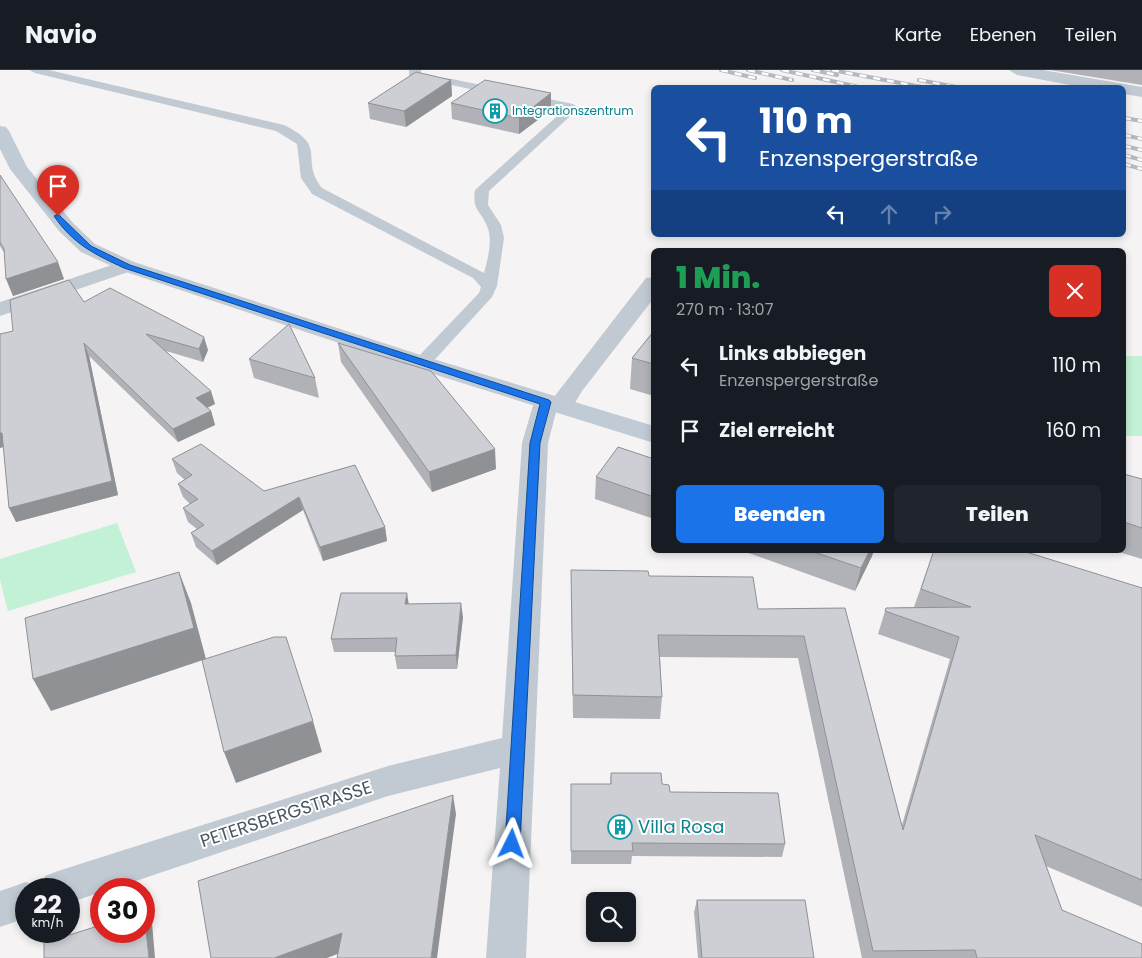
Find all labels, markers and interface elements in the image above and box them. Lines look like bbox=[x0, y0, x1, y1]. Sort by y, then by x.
text: Navio bbox=[25, 18, 97, 51]
text: Karte bbox=[894, 22, 942, 47]
text: Ebenen bbox=[970, 22, 1037, 47]
text: Teilen bbox=[1065, 22, 1117, 47]
text: 110 m bbox=[759, 96, 853, 145]
building icon: Integrationszentrum bbox=[482, 98, 508, 124]
place label: Integrationszentrum bbox=[512, 102, 634, 119]
icon: left bbox=[676, 105, 741, 170]
text: Enzenspergerstraße bbox=[759, 143, 978, 174]
pin bbox=[37, 165, 79, 216]
icon: arrive bbox=[44, 172, 72, 200]
icon: left bbox=[822, 200, 850, 228]
icon: ahead bbox=[875, 200, 903, 228]
icon: right bbox=[928, 200, 956, 228]
text: 1 Min. bbox=[676, 256, 760, 299]
button: close bbox=[1049, 265, 1101, 317]
text: 270 m · 13:07 bbox=[676, 298, 773, 321]
text: Links abbiegen bbox=[719, 340, 866, 367]
icon: left bbox=[676, 352, 704, 380]
text: 110 m bbox=[1052, 352, 1101, 379]
text: Enzenspergerstraße bbox=[719, 369, 878, 392]
icon: arrive bbox=[676, 417, 704, 445]
text: Ziel erreicht bbox=[719, 417, 835, 444]
text: 160 m bbox=[1046, 417, 1101, 444]
button: Beenden bbox=[676, 485, 884, 543]
button: Teilen bbox=[894, 485, 1101, 543]
street label: PETERSBERGSTRASSE bbox=[197, 774, 375, 853]
building icon: Villa Rosa bbox=[607, 814, 633, 840]
place label: Villa Rosa bbox=[638, 814, 724, 839]
position arrow bbox=[485, 817, 537, 869]
speed limit sign: 30 bbox=[90, 878, 155, 943]
text: 22 bbox=[33, 887, 62, 922]
map controls bbox=[586, 892, 636, 942]
button: search bbox=[586, 892, 636, 942]
text: km/h bbox=[32, 914, 63, 931]

